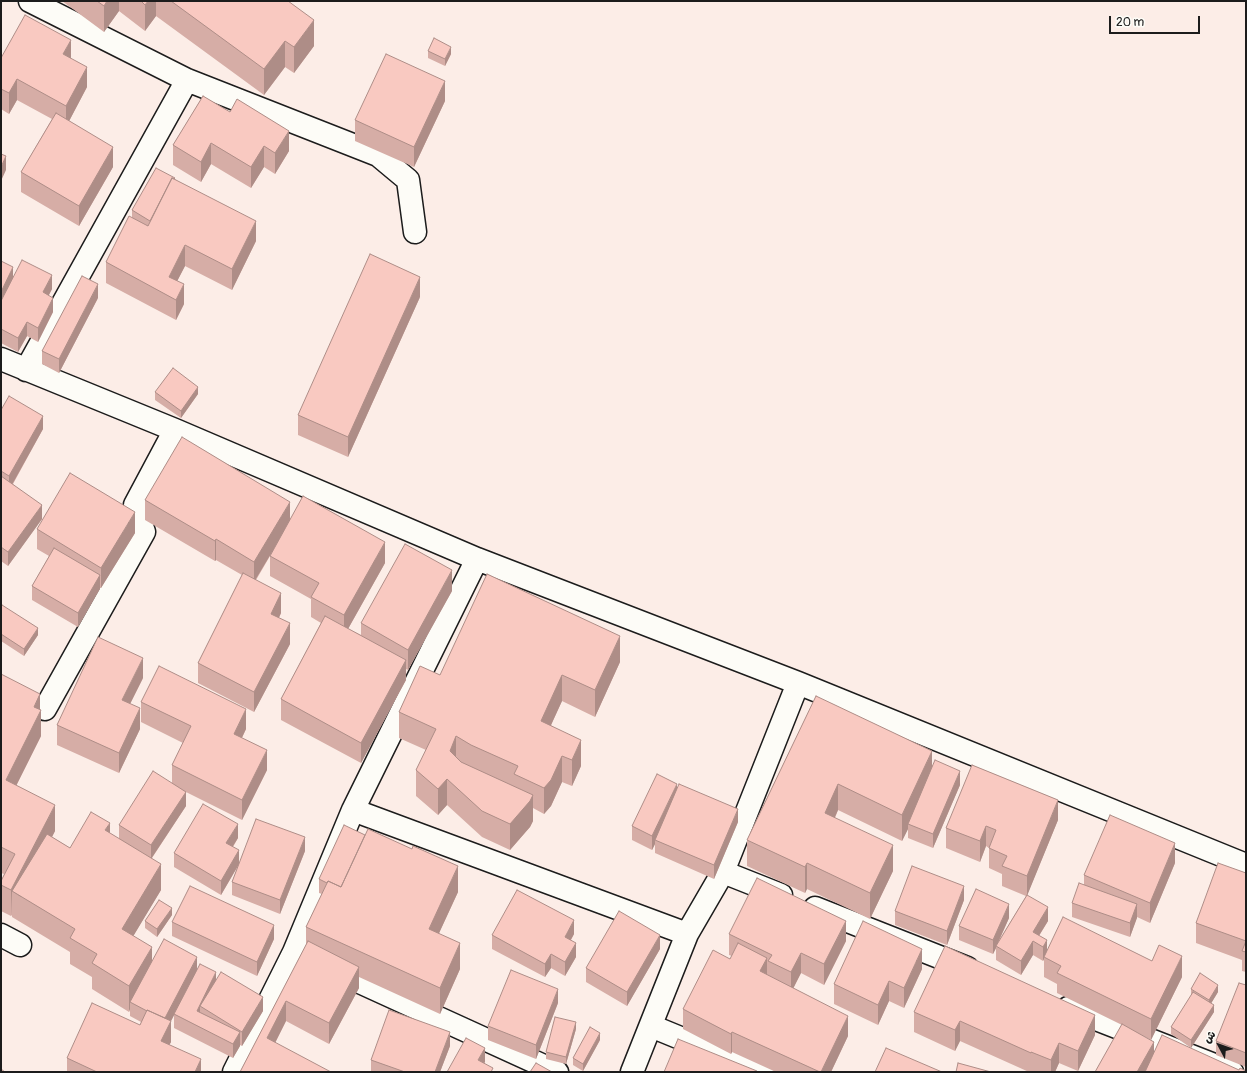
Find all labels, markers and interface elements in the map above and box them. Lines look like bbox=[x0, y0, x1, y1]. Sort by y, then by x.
scale bar bbox=[1111, 8, 1202, 34]
text: 20 m bbox=[1116, 15, 1144, 30]
north arrow bbox=[1199, 1025, 1239, 1065]
text: ش bbox=[1201, 1028, 1218, 1046]

